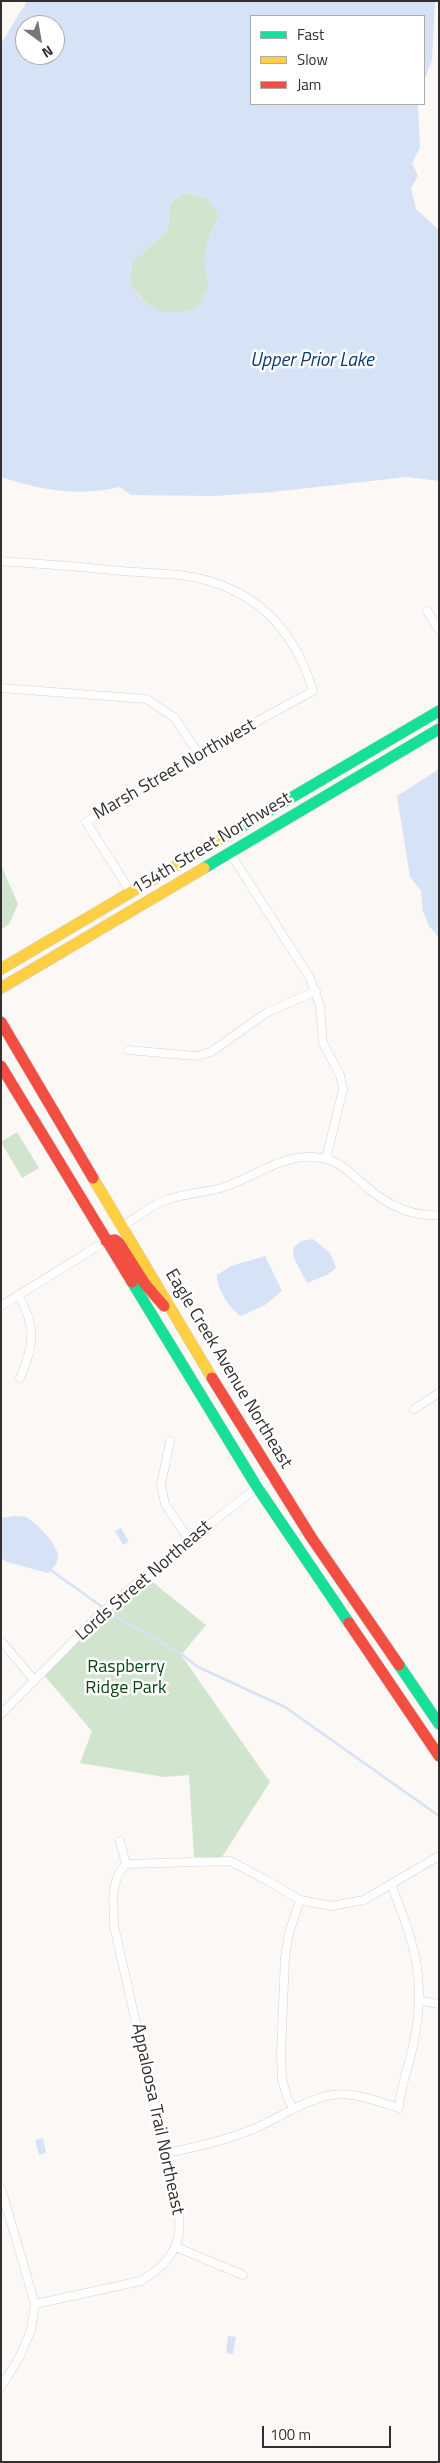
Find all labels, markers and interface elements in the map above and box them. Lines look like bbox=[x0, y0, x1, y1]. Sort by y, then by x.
north arrow bbox=[15, 15, 65, 65]
legend bbox=[250, 15, 425, 105]
text: Fast bbox=[297, 23, 324, 46]
text: N bbox=[38, 41, 57, 64]
text: Slow bbox=[297, 48, 328, 71]
text: Jam bbox=[297, 73, 321, 96]
water label: Upper Prior Lake bbox=[250, 350, 374, 372]
street label: Marsh Street Northwest bbox=[90, 715, 260, 825]
street label: 154th Street Northwest bbox=[129, 788, 295, 900]
street label: Eagle Creek Avenue Northeast bbox=[160, 1265, 296, 1473]
street label: Lords Street Northeast bbox=[72, 1516, 216, 1646]
park label: Raspberry Ridge Park bbox=[85, 1657, 167, 1700]
street label: Appaloosa Trail Northeast bbox=[126, 2021, 188, 2217]
scale bar bbox=[265, 2416, 394, 2448]
text: 100 m bbox=[270, 2423, 311, 2446]

